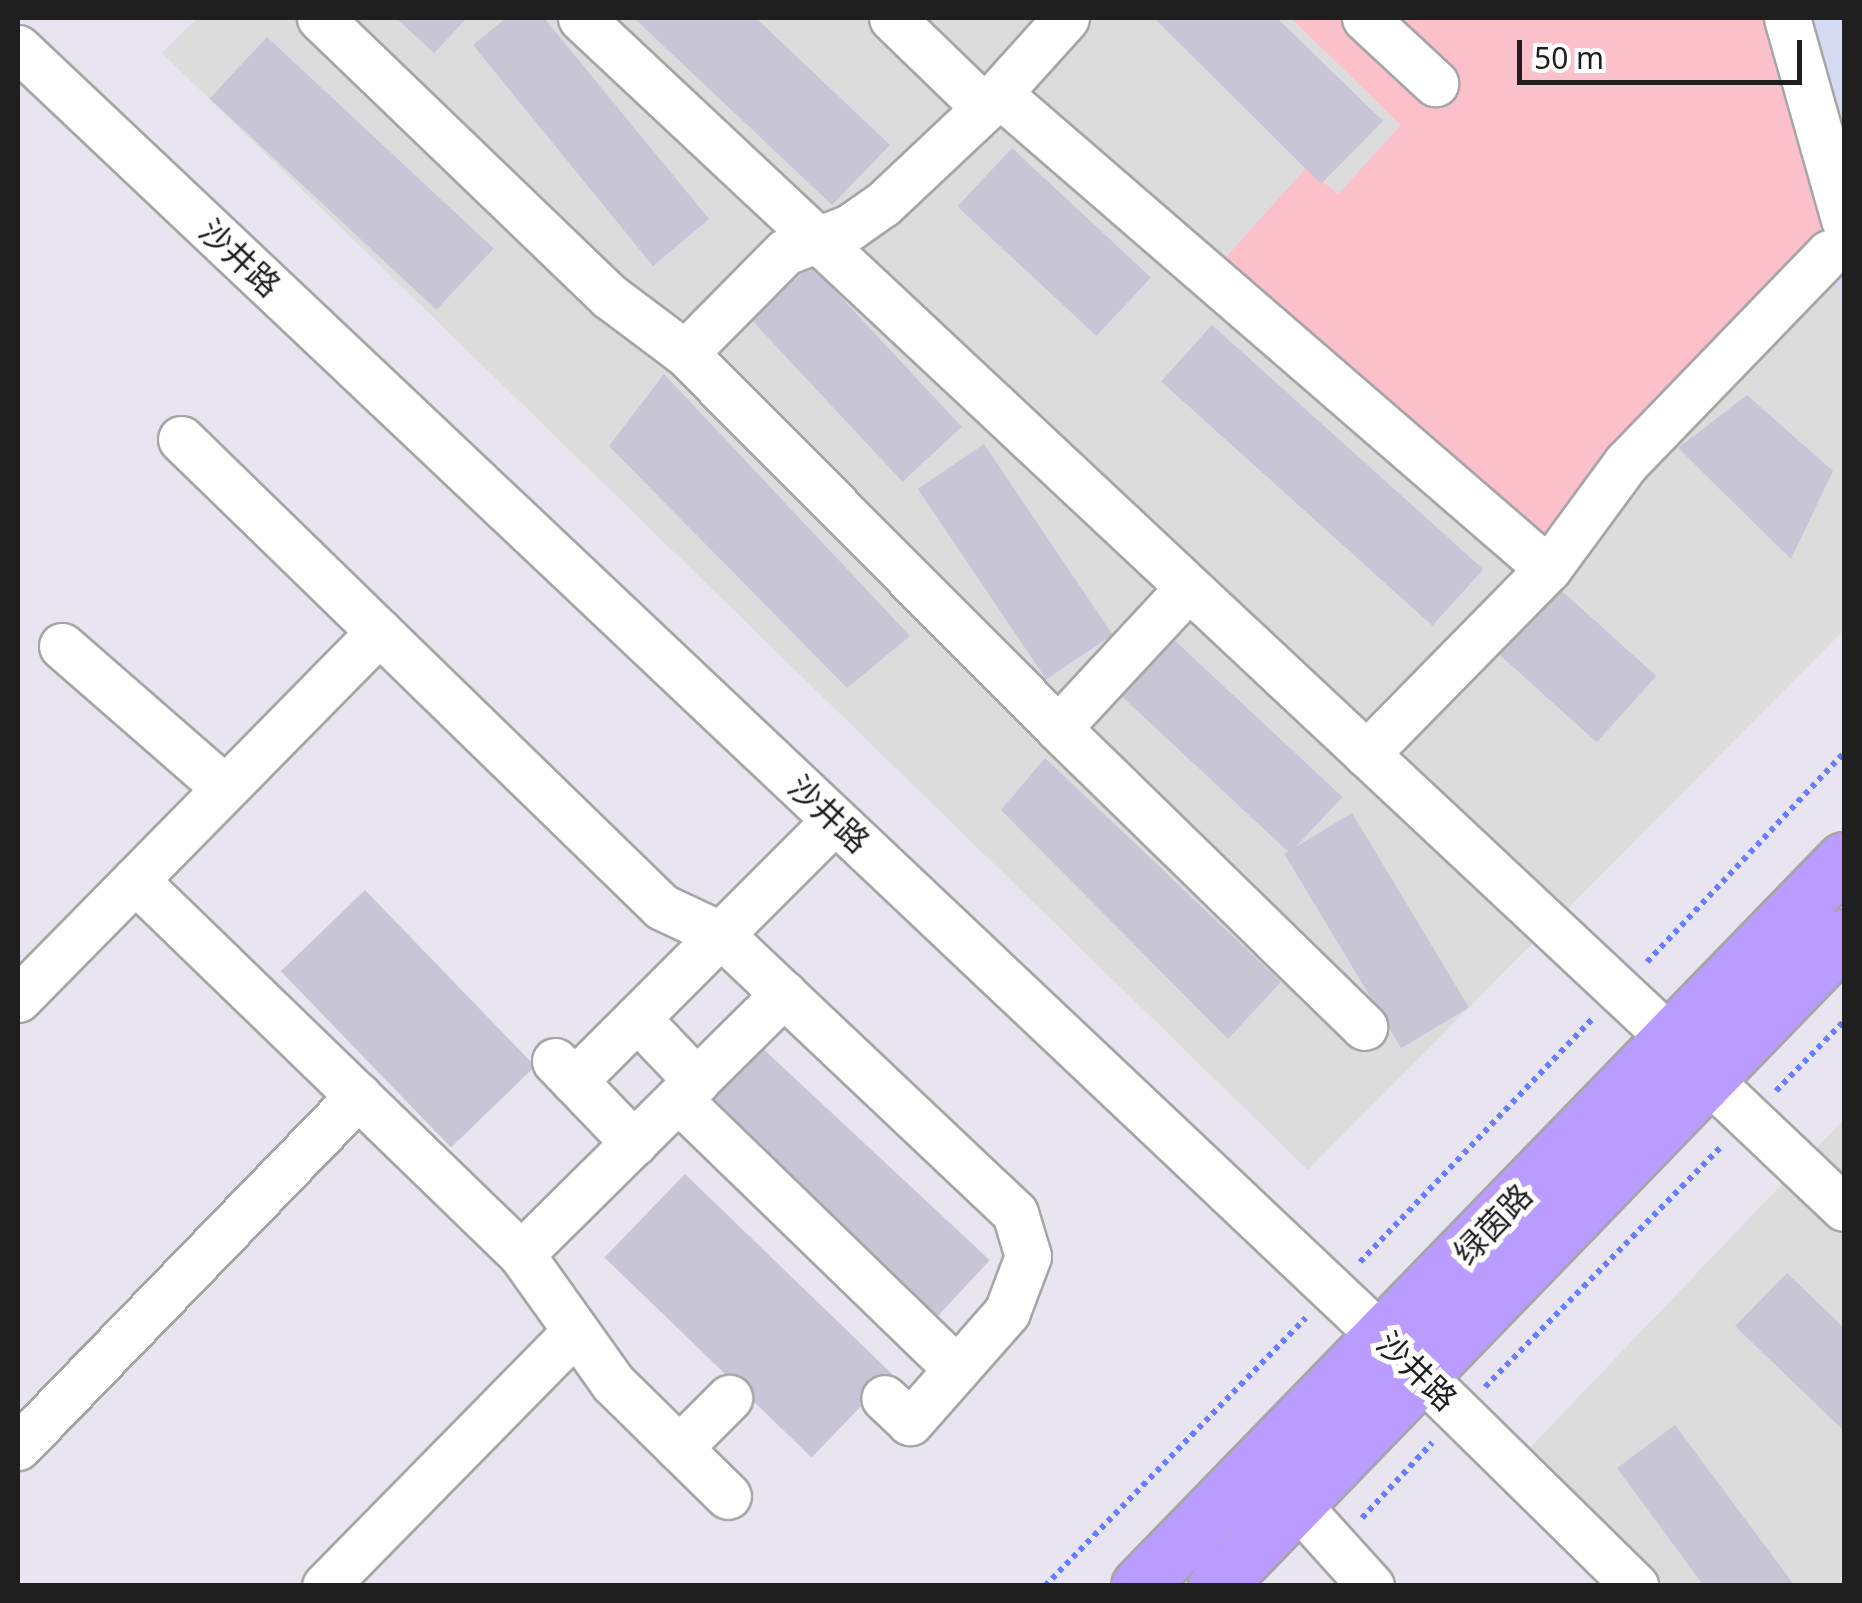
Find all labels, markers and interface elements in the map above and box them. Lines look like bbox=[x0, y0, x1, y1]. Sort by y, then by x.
scale bar bbox=[1522, 20, 1807, 82]
text: 50 m bbox=[1534, 37, 1604, 78]
street label: 沙井路 bbox=[192, 211, 288, 305]
street label: 沙井路 bbox=[781, 767, 877, 861]
street label: 绿茵路 bbox=[1446, 1176, 1540, 1272]
street label: 沙井路 bbox=[1369, 1324, 1465, 1418]

